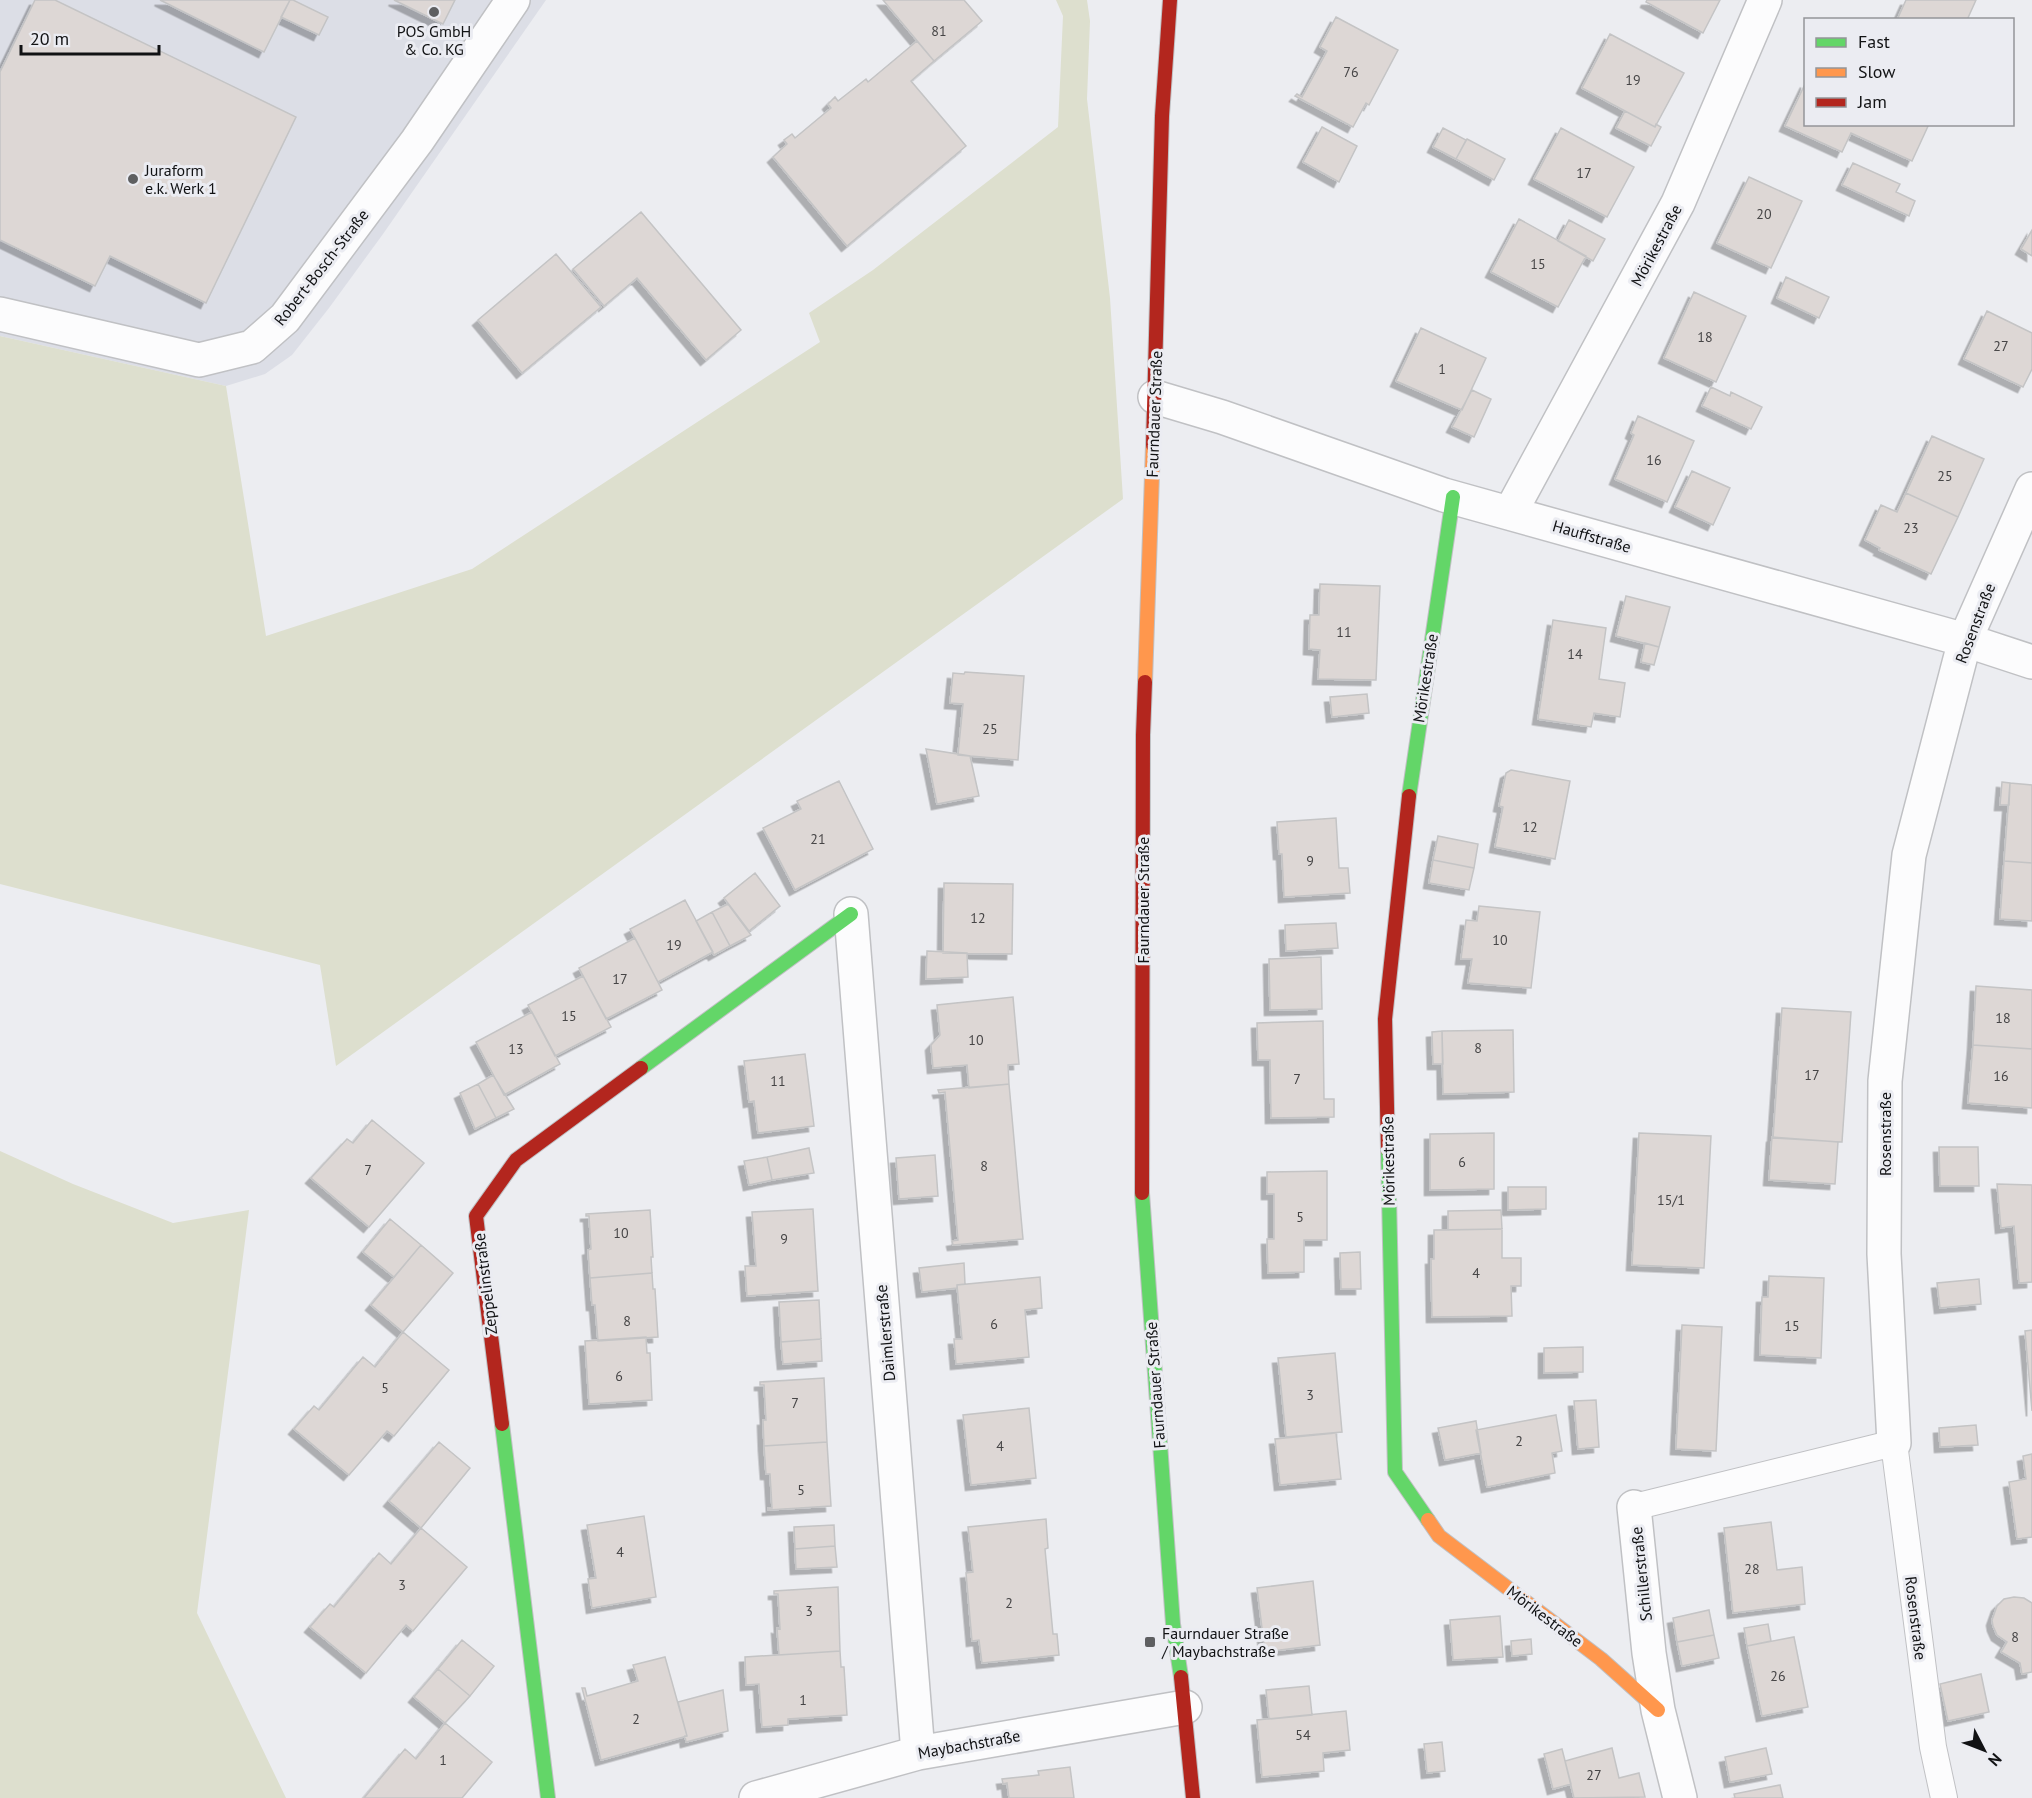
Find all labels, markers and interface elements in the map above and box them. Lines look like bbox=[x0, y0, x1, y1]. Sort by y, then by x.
marker: POS GmbH & Co. KG bbox=[427, 5, 441, 19]
scale bar bbox=[21, 18, 159, 56]
legend bbox=[1804, 18, 2014, 126]
place label: POS GmbH & Co. KG bbox=[397, 21, 471, 59]
house number: 81 bbox=[931, 22, 947, 40]
text: 20 m bbox=[30, 27, 69, 50]
text: Fast bbox=[1858, 30, 1890, 53]
text: Slow bbox=[1858, 60, 1896, 83]
house number: 76 bbox=[1343, 63, 1359, 81]
house number: 19 bbox=[1625, 71, 1641, 89]
text: Jam bbox=[1857, 90, 1887, 113]
place label: Juraform e.k. Werk 1 bbox=[144, 160, 217, 198]
house number: 17 bbox=[1576, 164, 1592, 182]
marker: Juraform e.k. Werk 1 bbox=[126, 172, 140, 186]
street label: Mörikestraße bbox=[1626, 201, 1686, 289]
street label: Robert-Bosch-Straße bbox=[269, 205, 373, 329]
house number: 20 bbox=[1756, 205, 1772, 223]
house number: 15 bbox=[1530, 255, 1546, 273]
house number: 18 bbox=[1697, 328, 1713, 346]
house number: 27 bbox=[1993, 337, 2009, 355]
street label: Faurndauer Straße bbox=[1142, 350, 1166, 478]
house number: 1 bbox=[1438, 360, 1446, 378]
house number: 16 bbox=[1646, 451, 1662, 469]
house number: 25 bbox=[1937, 467, 1953, 485]
street label: Hauffstraße bbox=[1550, 515, 1634, 557]
house number: 23 bbox=[1903, 519, 1919, 537]
street label: Rosenstraße bbox=[1951, 580, 1999, 666]
house number: 11 bbox=[1336, 623, 1352, 641]
street label: Mörikestraße bbox=[1408, 632, 1442, 724]
house number: 14 bbox=[1567, 645, 1583, 663]
house number: 25 bbox=[982, 720, 998, 738]
house number: 12 bbox=[1522, 818, 1538, 836]
house number: 21 bbox=[810, 830, 826, 848]
street label: Faurndauer Straße bbox=[1133, 837, 1153, 963]
house number: 9 bbox=[1306, 852, 1314, 870]
house number: 12 bbox=[970, 909, 986, 927]
house number: 10 bbox=[1492, 931, 1508, 949]
house number: 19 bbox=[666, 936, 682, 954]
house number: 17 bbox=[612, 970, 628, 988]
house number: 15 bbox=[561, 1007, 577, 1025]
house number: 18 bbox=[1995, 1009, 2011, 1027]
house number: 10 bbox=[968, 1031, 984, 1049]
house number: 8 bbox=[1474, 1039, 1482, 1057]
house number: 13 bbox=[508, 1040, 524, 1058]
house number: 17 bbox=[1804, 1066, 1820, 1084]
house number: 16 bbox=[1993, 1067, 2009, 1085]
house number: 7 bbox=[1293, 1070, 1301, 1088]
house number: 11 bbox=[770, 1072, 786, 1090]
street label: Rosenstraße bbox=[1875, 1092, 1895, 1176]
street label: Mörikestraße bbox=[1377, 1116, 1399, 1206]
house number: 6 bbox=[1458, 1153, 1466, 1171]
house number: 8 bbox=[980, 1157, 988, 1175]
house number: 7 bbox=[364, 1161, 372, 1179]
house number: 15/1 bbox=[1657, 1191, 1685, 1209]
house number: 5 bbox=[1296, 1208, 1304, 1226]
house number: 10 bbox=[613, 1224, 629, 1242]
house number: 9 bbox=[780, 1230, 788, 1248]
street label: Zeppelinstraße bbox=[469, 1232, 501, 1336]
house number: 4 bbox=[1472, 1264, 1480, 1282]
street label: Daimlerstraße bbox=[871, 1284, 899, 1382]
house number: 8 bbox=[623, 1312, 631, 1330]
house number: 6 bbox=[990, 1315, 998, 1333]
house number: 15 bbox=[1784, 1317, 1800, 1335]
street label: Faurndauer Straße bbox=[1141, 1321, 1169, 1449]
house number: 6 bbox=[615, 1367, 623, 1385]
house number: 5 bbox=[381, 1379, 389, 1397]
house number: 3 bbox=[1306, 1386, 1314, 1404]
house number: 7 bbox=[791, 1394, 799, 1412]
house number: 2 bbox=[1515, 1432, 1523, 1450]
house number: 4 bbox=[996, 1437, 1004, 1455]
house number: 5 bbox=[797, 1481, 805, 1499]
street label: Schillerstraße bbox=[1626, 1526, 1656, 1622]
house number: 4 bbox=[616, 1543, 624, 1561]
house number: 28 bbox=[1744, 1560, 1760, 1578]
street label: Rosenstraße bbox=[1901, 1575, 1931, 1661]
house number: 3 bbox=[398, 1576, 406, 1594]
street label: Mörikestraße bbox=[1503, 1581, 1587, 1651]
house number: 2 bbox=[1005, 1594, 1013, 1612]
house number: 3 bbox=[805, 1602, 813, 1620]
place label: Faurndauer Straße / Maybachstraße bbox=[1161, 1623, 1289, 1661]
house number: 8 bbox=[2011, 1628, 2019, 1646]
marker: Faurndauer Straße / Maybachstraße bbox=[1143, 1635, 1157, 1649]
house number: 26 bbox=[1770, 1667, 1786, 1685]
house number: 1 bbox=[799, 1691, 807, 1709]
house number: 2 bbox=[632, 1710, 640, 1728]
north arrow bbox=[1954, 1720, 2014, 1780]
street label: Maybachstraße bbox=[916, 1725, 1022, 1763]
house number: 54 bbox=[1295, 1726, 1311, 1744]
text: N bbox=[1984, 1749, 2006, 1771]
house number: 1 bbox=[439, 1751, 447, 1769]
house number: 27 bbox=[1586, 1766, 1602, 1784]

